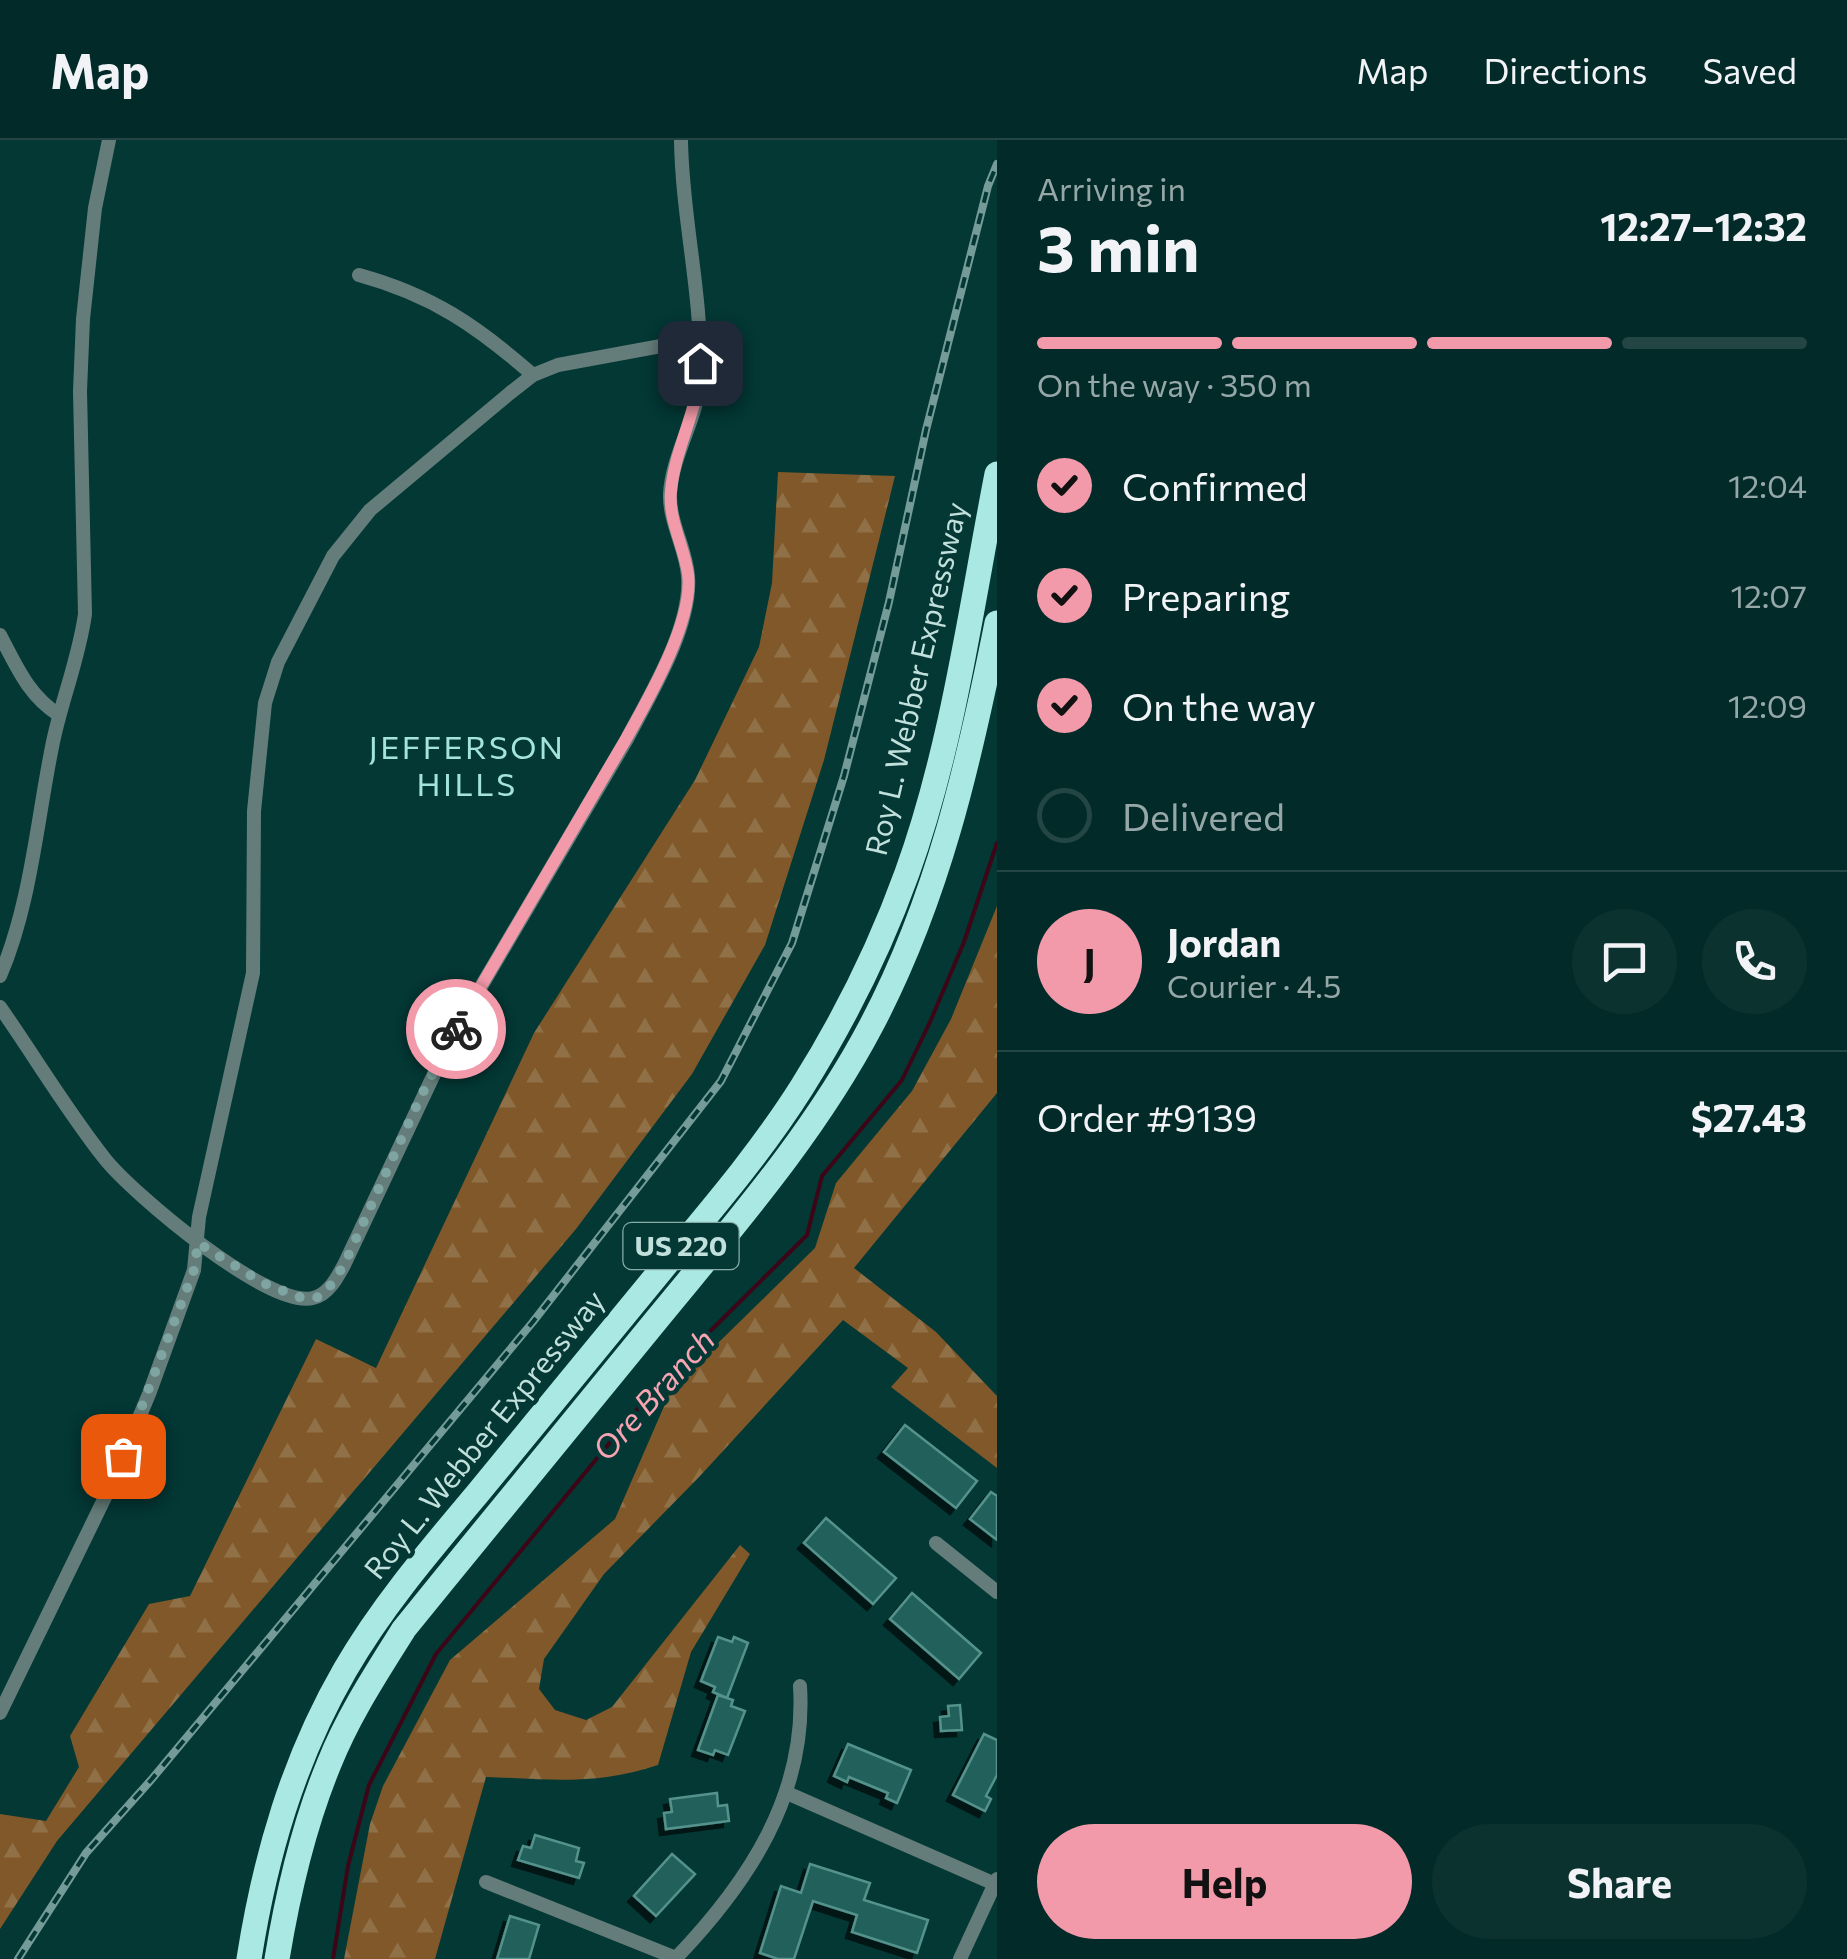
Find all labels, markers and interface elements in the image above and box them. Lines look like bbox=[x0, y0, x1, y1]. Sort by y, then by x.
text: Map bbox=[50, 40, 149, 99]
text: Map bbox=[1356, 48, 1428, 91]
text: Directions bbox=[1483, 48, 1648, 91]
text: Saved bbox=[1703, 48, 1797, 91]
text: Arriving in bbox=[1037, 168, 1186, 208]
text: 12:27–12:32 bbox=[1600, 202, 1807, 249]
text: 3 min bbox=[1037, 206, 1200, 285]
pin bbox=[658, 321, 743, 406]
icon: home bbox=[673, 336, 728, 391]
text: On the way · 350 m bbox=[1037, 364, 1312, 404]
icon: check bbox=[1037, 458, 1092, 513]
text: Confirmed bbox=[1122, 462, 1308, 509]
text: 12:04 bbox=[1728, 465, 1807, 505]
street label: Roy L. Webber Expressway bbox=[856, 498, 973, 859]
icon: check bbox=[1037, 568, 1092, 623]
text: Preparing bbox=[1122, 572, 1290, 619]
text: 12:07 bbox=[1730, 575, 1807, 615]
icon: check bbox=[1037, 678, 1092, 733]
text: On the way bbox=[1122, 682, 1316, 729]
text: 12:09 bbox=[1728, 685, 1807, 725]
district label: JEFFERSON HILLS bbox=[369, 726, 565, 803]
text: Delivered bbox=[1122, 792, 1285, 839]
button: chat bbox=[1572, 909, 1677, 1014]
button: phone bbox=[1702, 909, 1807, 1014]
text: Jordan bbox=[1167, 918, 1281, 965]
text: J bbox=[1083, 938, 1096, 985]
text: Courier · 4.5 bbox=[1167, 965, 1341, 1005]
courier bbox=[406, 979, 506, 1079]
icon: bike bbox=[429, 1002, 484, 1057]
text: Order #9139 bbox=[1037, 1093, 1257, 1140]
text: $27.43 bbox=[1691, 1093, 1807, 1140]
road number: US 220 bbox=[624, 1223, 738, 1269]
street label: Roy L. Webber Expressway bbox=[355, 1281, 611, 1586]
water label: Ore Branch bbox=[583, 1319, 722, 1468]
pin bbox=[81, 1414, 166, 1499]
icon: bag bbox=[96, 1429, 151, 1484]
button: Help bbox=[1037, 1824, 1412, 1939]
button: Share bbox=[1432, 1824, 1807, 1939]

